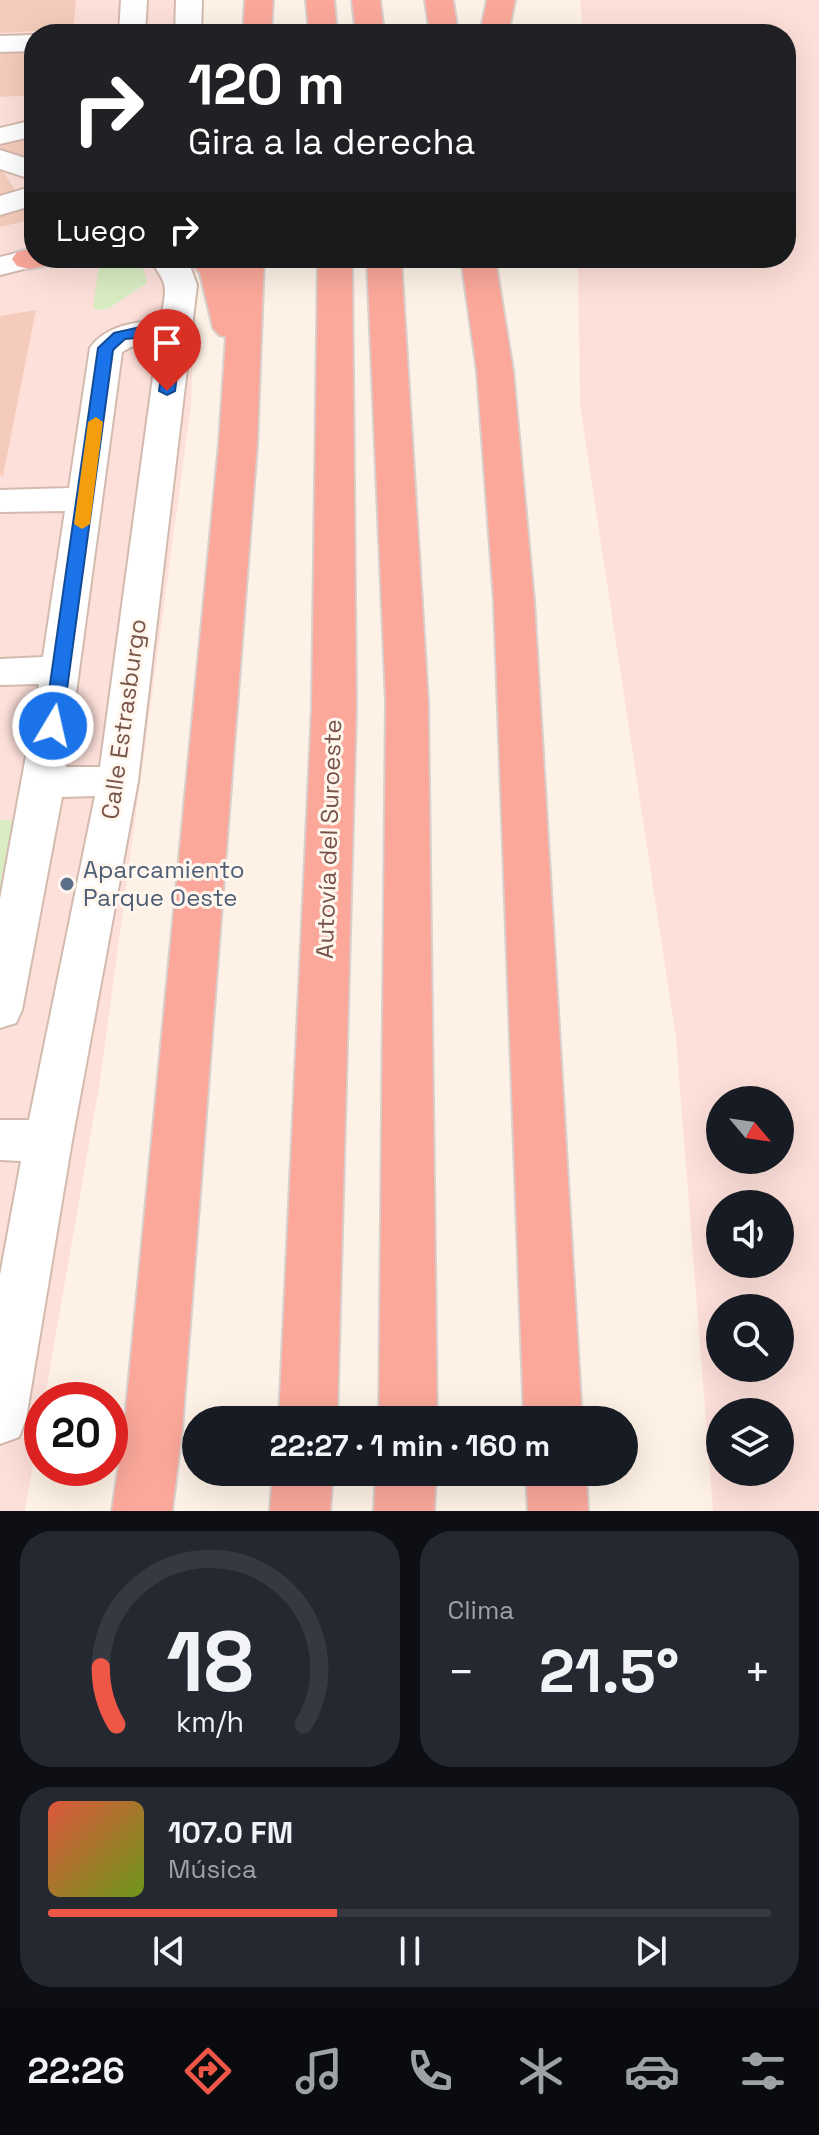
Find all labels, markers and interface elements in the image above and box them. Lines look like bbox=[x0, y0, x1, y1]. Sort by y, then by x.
text: 120 m bbox=[188, 49, 345, 120]
icon: right bbox=[56, 56, 160, 160]
text: Gira a la derecha bbox=[188, 119, 475, 165]
icon: right bbox=[162, 208, 206, 252]
text: Luego bbox=[56, 211, 146, 250]
pin bbox=[133, 309, 201, 391]
icon: arrive bbox=[145, 321, 189, 365]
street label: Calle Estrasburgo bbox=[94, 617, 153, 821]
position arrow bbox=[11, 684, 95, 768]
street label: Autovía del Suroeste bbox=[309, 719, 348, 959]
place label: Aparcamiento Parque Oeste bbox=[83, 854, 245, 913]
marker: Aparcamiento Parque Oeste bbox=[58, 875, 76, 893]
north arrow bbox=[706, 1086, 794, 1174]
map controls bbox=[706, 1086, 794, 1486]
button: sound bbox=[706, 1190, 794, 1278]
button: search bbox=[706, 1294, 794, 1382]
speed limit sign: 20 bbox=[24, 1382, 128, 1486]
button: layers bbox=[706, 1398, 794, 1486]
text: 22:27 · 1 min · 160 m bbox=[270, 1426, 550, 1465]
text: Clima bbox=[448, 1593, 514, 1627]
text: 18 bbox=[166, 1609, 254, 1715]
text: 21.5° bbox=[539, 1633, 679, 1710]
text: − bbox=[448, 1644, 475, 1700]
text: + bbox=[744, 1644, 771, 1700]
text: km/h bbox=[176, 1704, 244, 1740]
text: 107.0 FM bbox=[168, 1813, 293, 1852]
text: Música bbox=[168, 1852, 257, 1886]
icon: previous bbox=[147, 1929, 191, 1973]
icon: pause bbox=[388, 1929, 432, 1973]
icon: next bbox=[629, 1929, 673, 1973]
icon: directions bbox=[180, 2043, 236, 2099]
icon: music bbox=[291, 2043, 347, 2099]
icon: phone bbox=[402, 2043, 458, 2099]
icon: climate bbox=[513, 2043, 569, 2099]
icon: car bbox=[624, 2043, 680, 2099]
icon: filters bbox=[735, 2043, 791, 2099]
text: 22:26 bbox=[28, 2048, 125, 2094]

